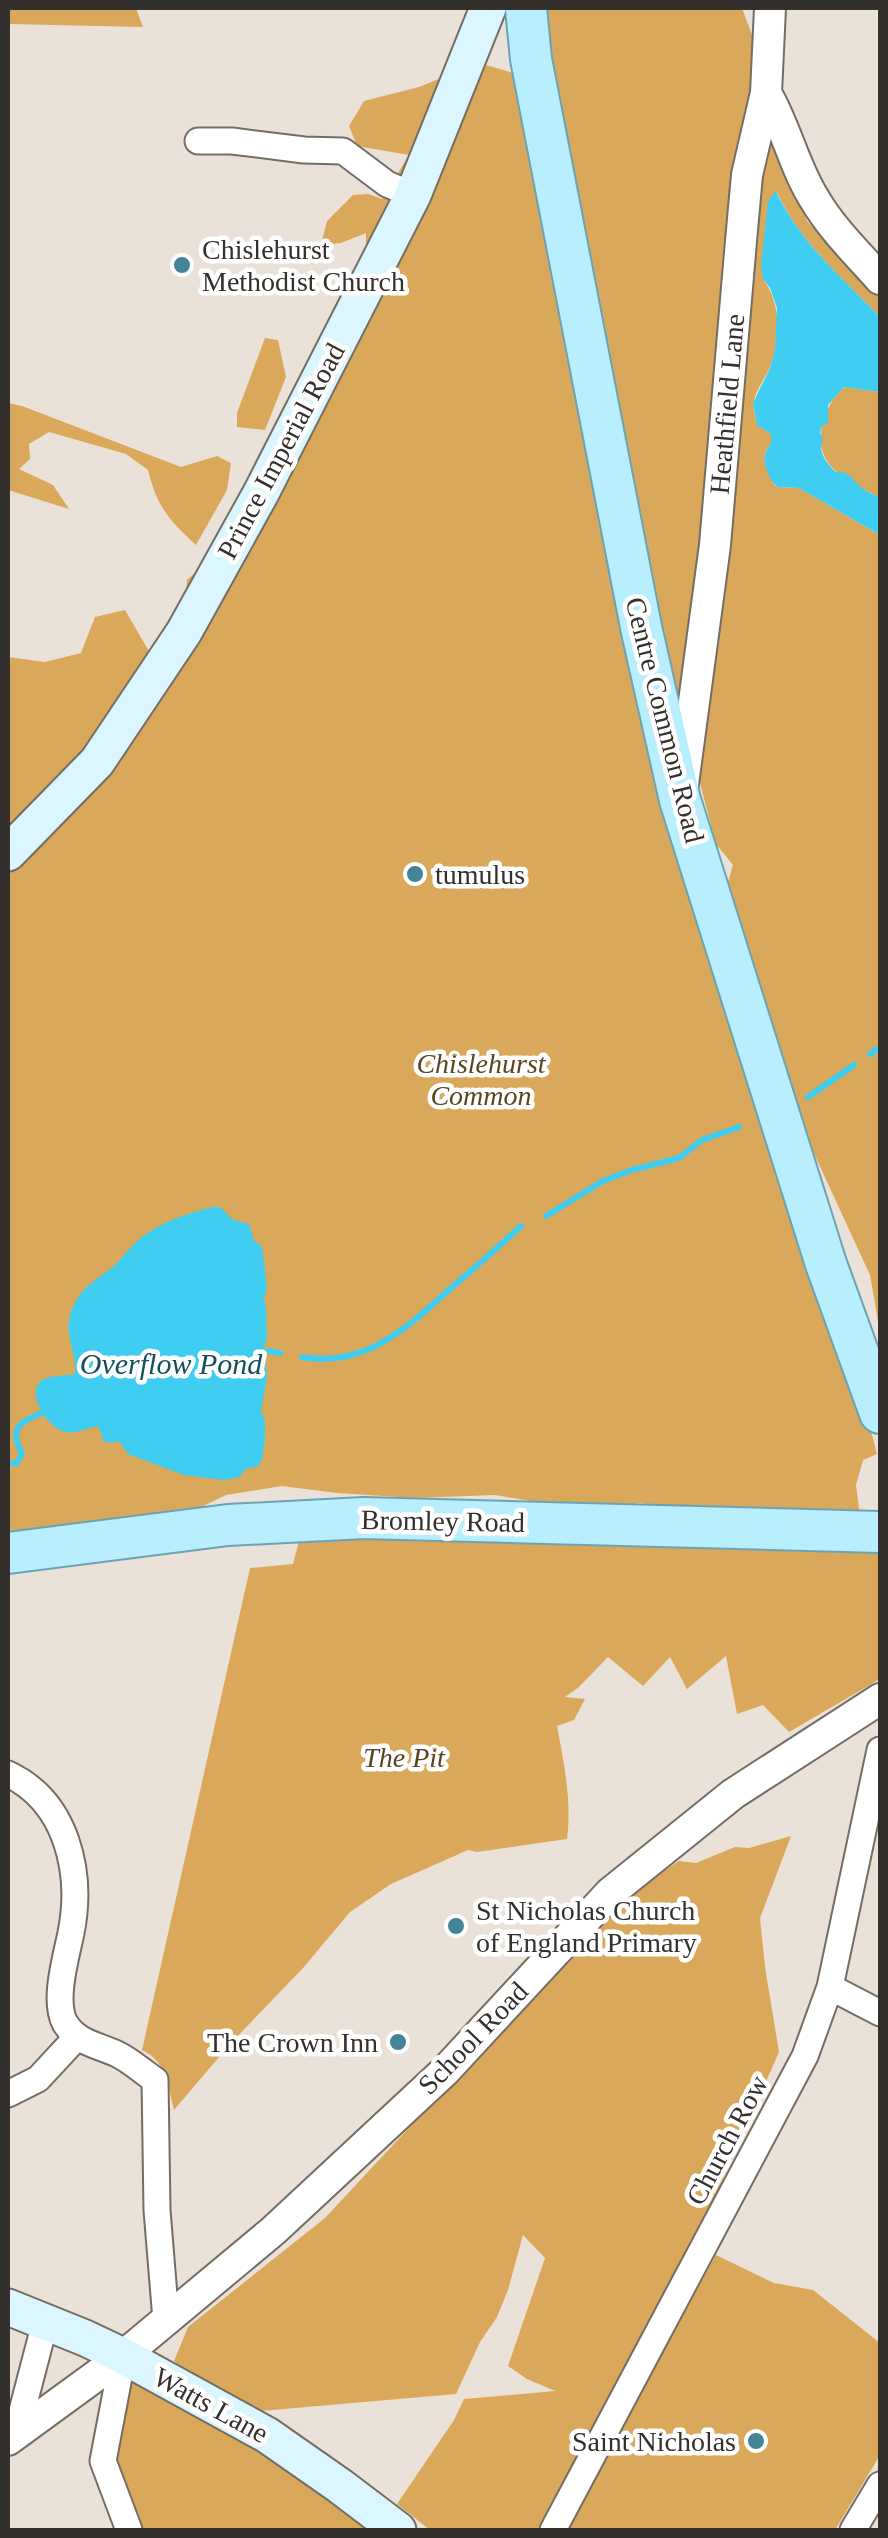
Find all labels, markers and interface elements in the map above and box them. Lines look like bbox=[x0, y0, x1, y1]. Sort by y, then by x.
place label: Chislehurst Methodist Church bbox=[202, 234, 405, 297]
marker: Chislehurst Methodist Church bbox=[171, 254, 193, 276]
street label: Heathfield Lane bbox=[704, 312, 750, 496]
street label: Prince Imperial Road bbox=[211, 338, 351, 564]
street label: Centre Common Road bbox=[619, 594, 711, 846]
place label: tumulus bbox=[435, 859, 525, 890]
marker: tumulus bbox=[404, 863, 426, 885]
park label: Chislehurst Common bbox=[416, 1048, 547, 1111]
water label: Overflow Pond bbox=[80, 1347, 263, 1380]
street label: Bromley Road bbox=[361, 1504, 525, 1538]
park label: The Pit bbox=[363, 1742, 446, 1773]
place label: St Nicholas Church of England Primary bbox=[476, 1895, 697, 1958]
marker: St Nicholas Church of England Primary bbox=[445, 1915, 467, 1937]
street label: School Road bbox=[412, 1975, 534, 2101]
place label: The Crown Inn bbox=[207, 2027, 378, 2058]
marker: The Crown Inn bbox=[387, 2031, 409, 2053]
street label: Church Row bbox=[680, 2069, 774, 2210]
street label: Watts Lane bbox=[148, 2361, 274, 2449]
place label: Saint Nicholas bbox=[572, 2426, 736, 2457]
marker: Saint Nicholas bbox=[745, 2430, 767, 2452]

